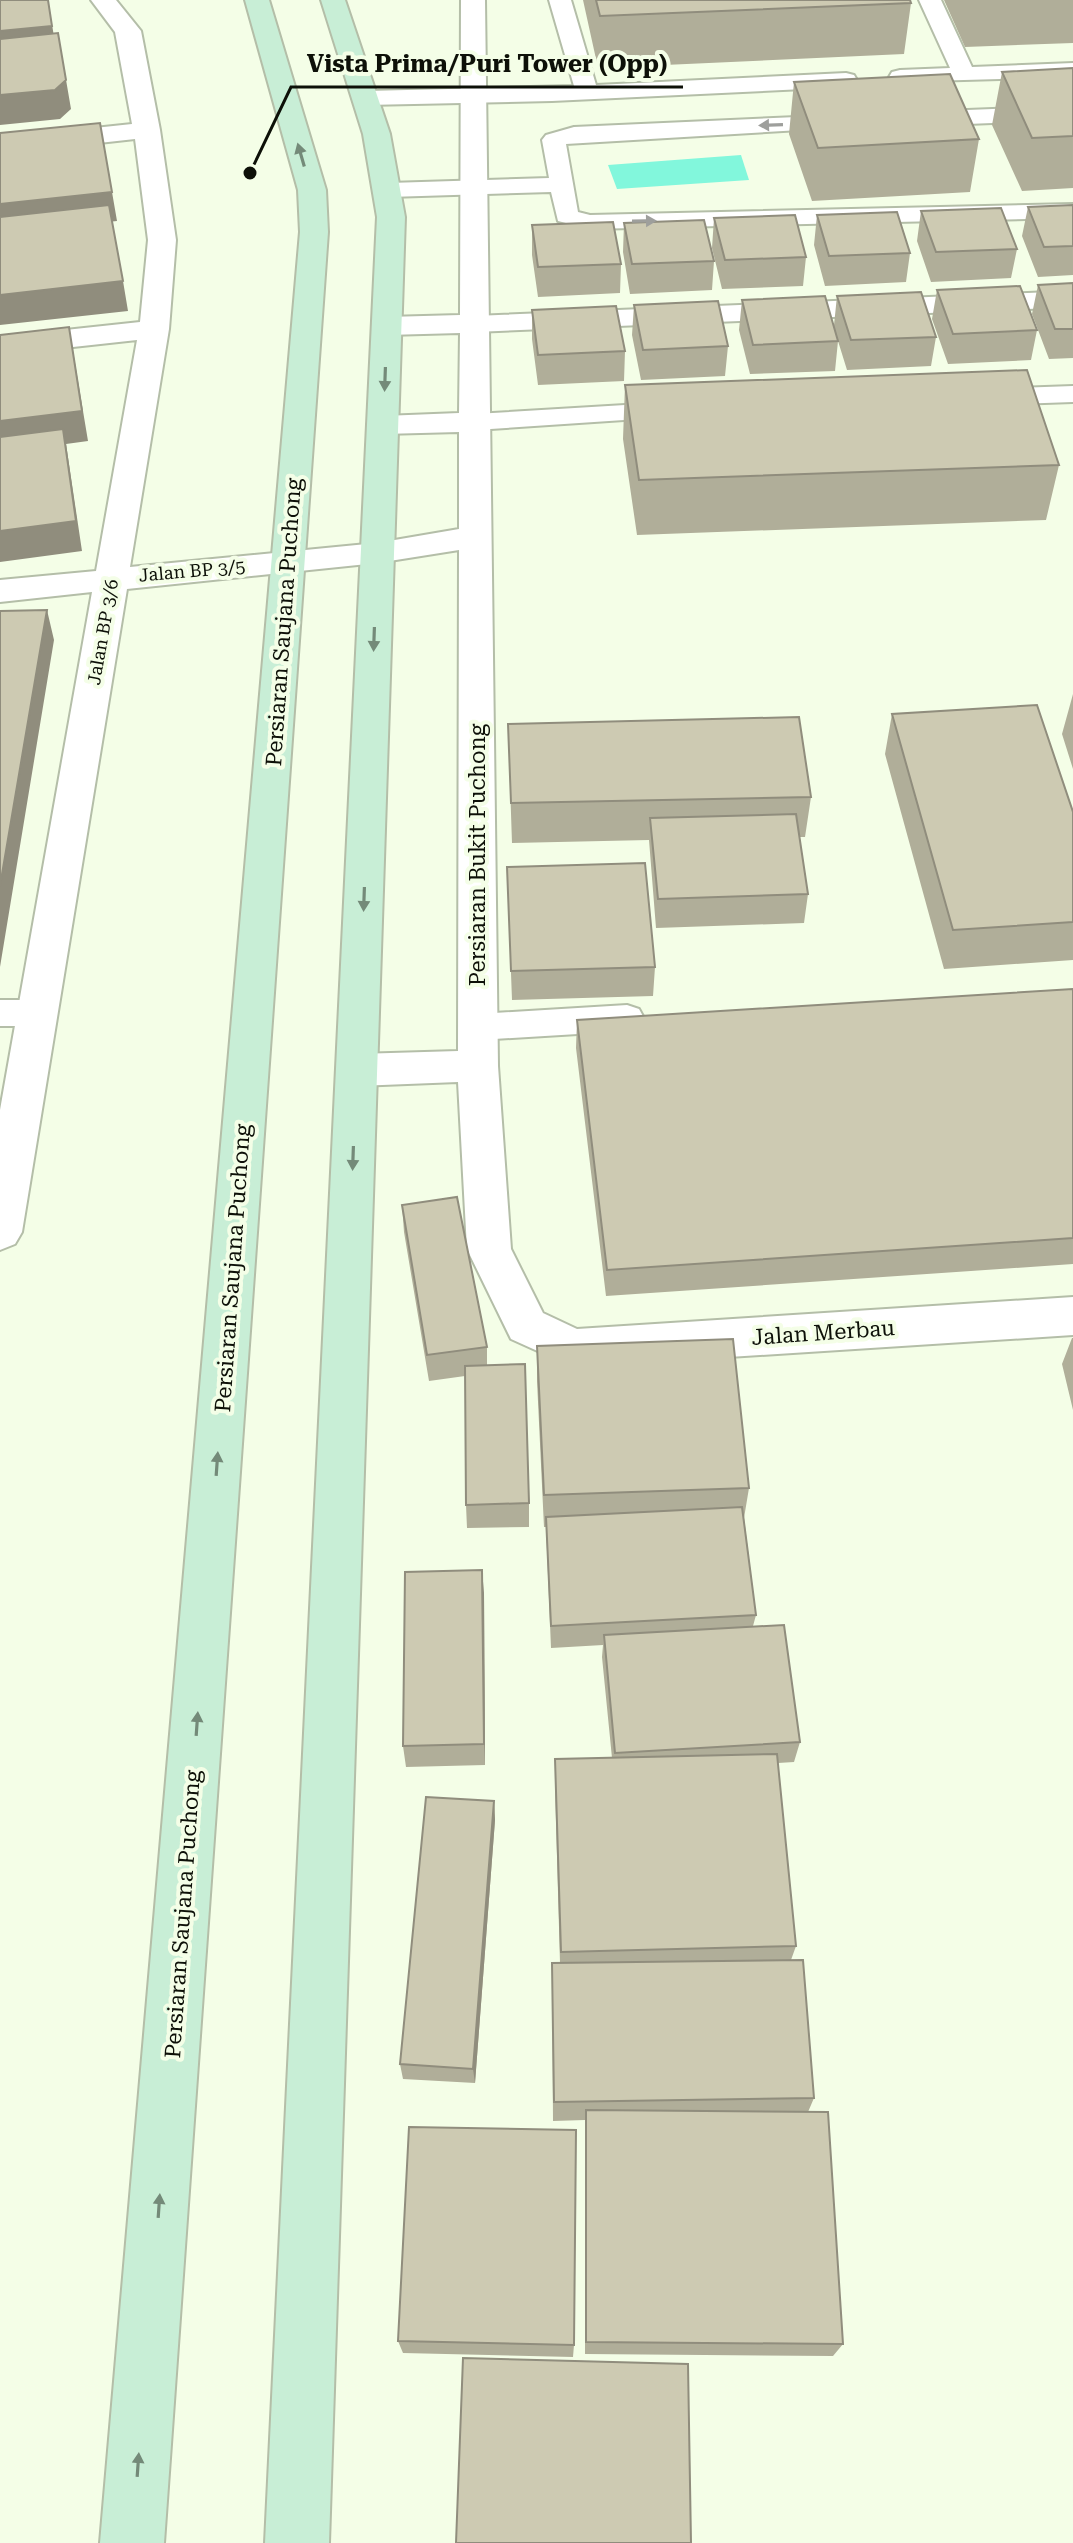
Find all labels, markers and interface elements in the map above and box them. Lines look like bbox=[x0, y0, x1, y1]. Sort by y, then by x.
callout: Vista Prima/Puri Tower (Opp) bbox=[291, 39, 683, 87]
text: Vista Prima/Puri Tower (Opp) bbox=[307, 50, 667, 78]
one-way arrow bbox=[758, 119, 783, 132]
one-way arrow bbox=[294, 143, 307, 167]
one-way arrow bbox=[632, 215, 657, 227]
one-way arrow bbox=[378, 367, 391, 392]
street label: Persiaran Saujana Puchong bbox=[261, 477, 306, 767]
street label: Jalan BP 3/5 bbox=[138, 555, 246, 586]
street label: Jalan BP 3/6 bbox=[83, 577, 122, 686]
one-way arrow bbox=[367, 627, 380, 652]
street label: Persiaran Bukit Puchong bbox=[465, 723, 490, 986]
one-way arrow bbox=[357, 887, 370, 912]
street label: Persiaran Saujana Puchong bbox=[210, 1123, 255, 1413]
one-way arrow bbox=[347, 1146, 360, 1171]
street label: Jalan Merbau bbox=[751, 1315, 896, 1350]
one-way arrow bbox=[211, 1451, 224, 1476]
one-way arrow bbox=[191, 1711, 204, 1736]
street label: Persiaran Saujana Puchong bbox=[160, 1769, 205, 2059]
one-way arrow bbox=[153, 2193, 166, 2218]
one-way arrow bbox=[132, 2452, 145, 2477]

